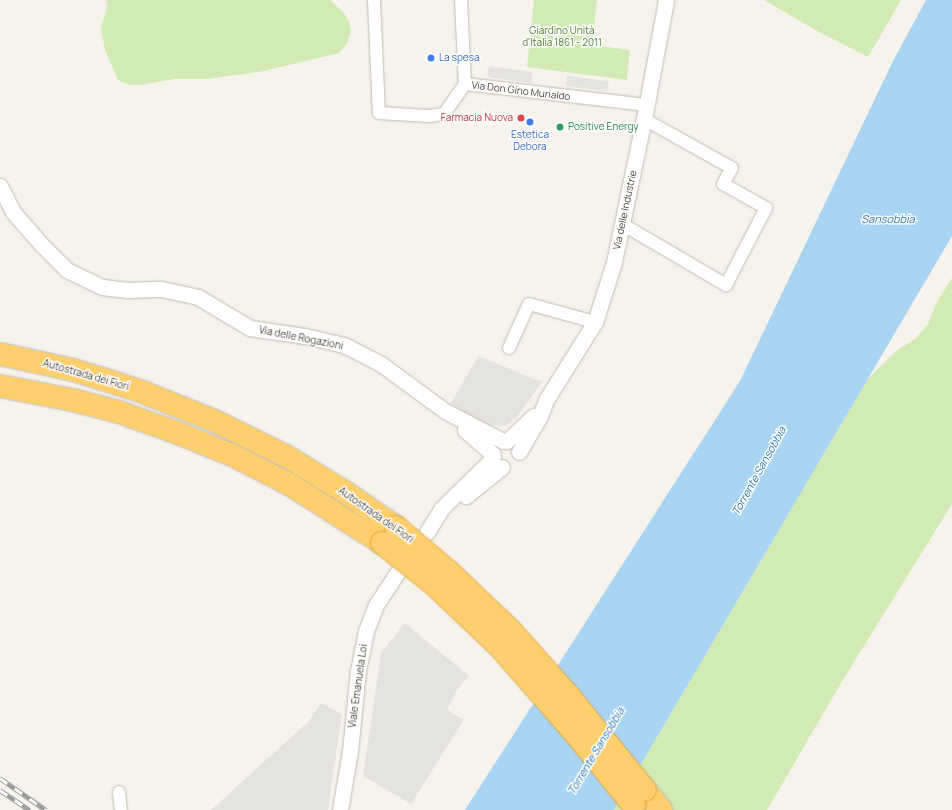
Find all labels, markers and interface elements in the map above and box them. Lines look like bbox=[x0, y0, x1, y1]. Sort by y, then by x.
park label: Giardino Unità d'Italia 1861 - 2011 bbox=[522, 24, 602, 48]
place label: La spesa bbox=[439, 52, 479, 64]
marker: La spesa bbox=[426, 53, 436, 63]
street label: Via Don Gino Murialdo bbox=[471, 79, 571, 103]
place label: Farmacia Nuova bbox=[441, 112, 513, 124]
marker: Farmacia Nuova bbox=[516, 113, 526, 123]
marker: Estetica Debora bbox=[525, 117, 535, 127]
place label: Positive Energy bbox=[568, 121, 639, 133]
marker: Positive Energy bbox=[555, 122, 565, 132]
place label: Estetica Debora bbox=[511, 128, 549, 152]
street label: Via delle Industrie bbox=[611, 169, 639, 251]
water label: Sansobbia bbox=[861, 212, 915, 226]
street label: Via delle Rogazioni bbox=[258, 324, 344, 352]
street label: Autostrada dei Fiori bbox=[42, 357, 130, 393]
water label: Torrente Sansobbia bbox=[729, 424, 789, 518]
street label: Autostrada dei Fiori bbox=[336, 485, 416, 545]
street label: Viale Emanuela Loi bbox=[346, 643, 370, 729]
water label: Torrente Sansobbia bbox=[565, 705, 627, 797]

